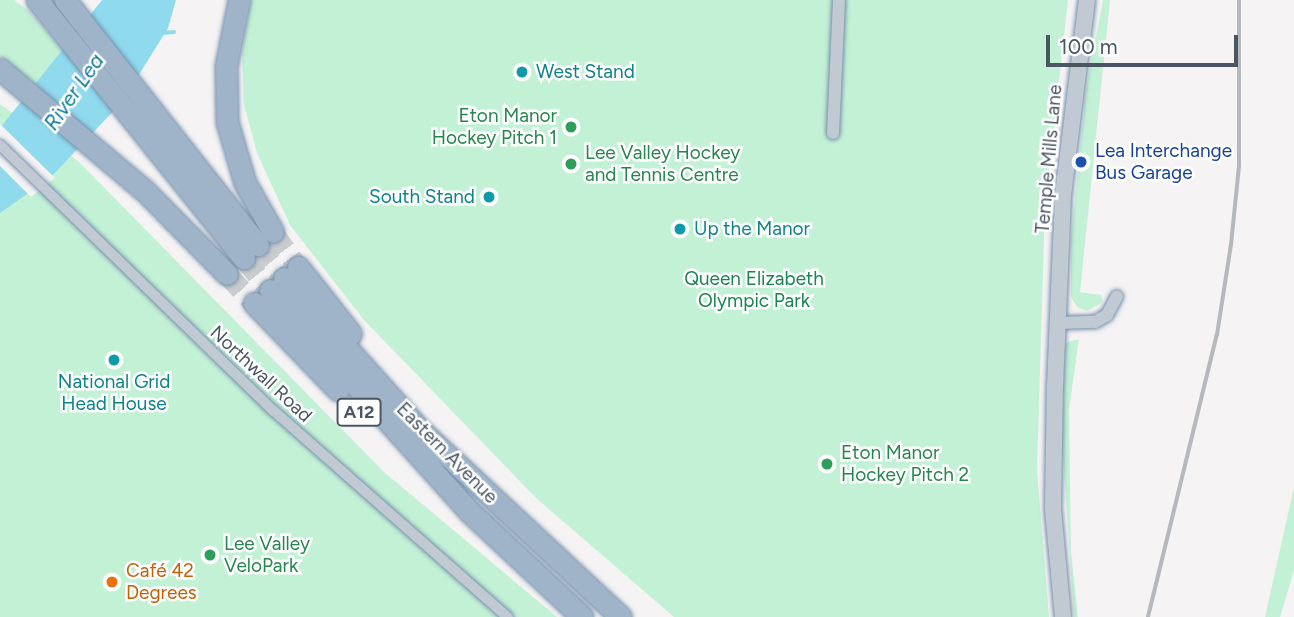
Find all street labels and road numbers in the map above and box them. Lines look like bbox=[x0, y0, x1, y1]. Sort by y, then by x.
street label: Temple Mills Lane bbox=[1031, 84, 1067, 234]
street label: Northwall Road bbox=[205, 321, 317, 427]
road number: A12 bbox=[336, 398, 382, 426]
street label: Eastern Avenue bbox=[392, 398, 502, 508]

